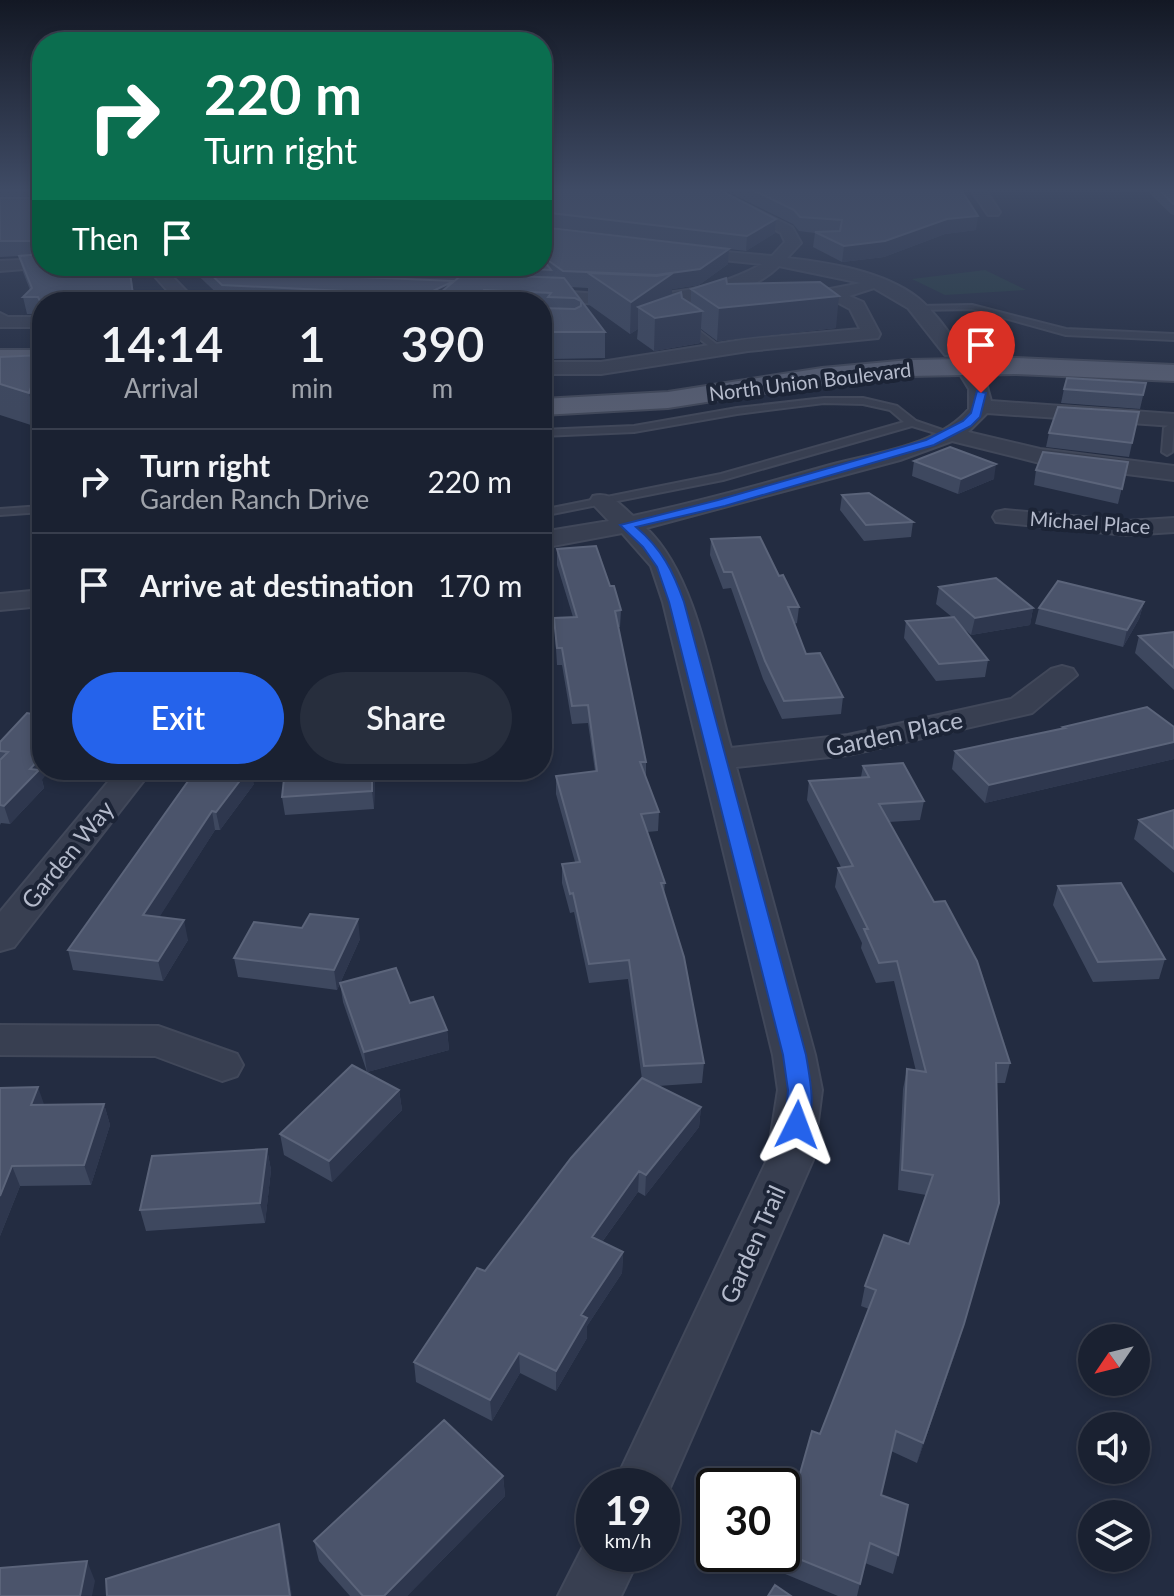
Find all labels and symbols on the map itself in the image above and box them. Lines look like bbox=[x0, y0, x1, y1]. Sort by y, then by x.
pin bbox=[947, 311, 1015, 393]
street label: North Union Boulevard bbox=[708, 357, 912, 405]
street label: Michael Place bbox=[1029, 506, 1151, 538]
street label: Garden Place bbox=[823, 704, 965, 762]
street label: Garden Way bbox=[15, 794, 120, 914]
position arrow bbox=[755, 1083, 839, 1167]
street label: Garden Trail bbox=[713, 1181, 791, 1307]
north arrow bbox=[1078, 1324, 1150, 1396]
speed limit sign: 30 bbox=[696, 1468, 800, 1572]

